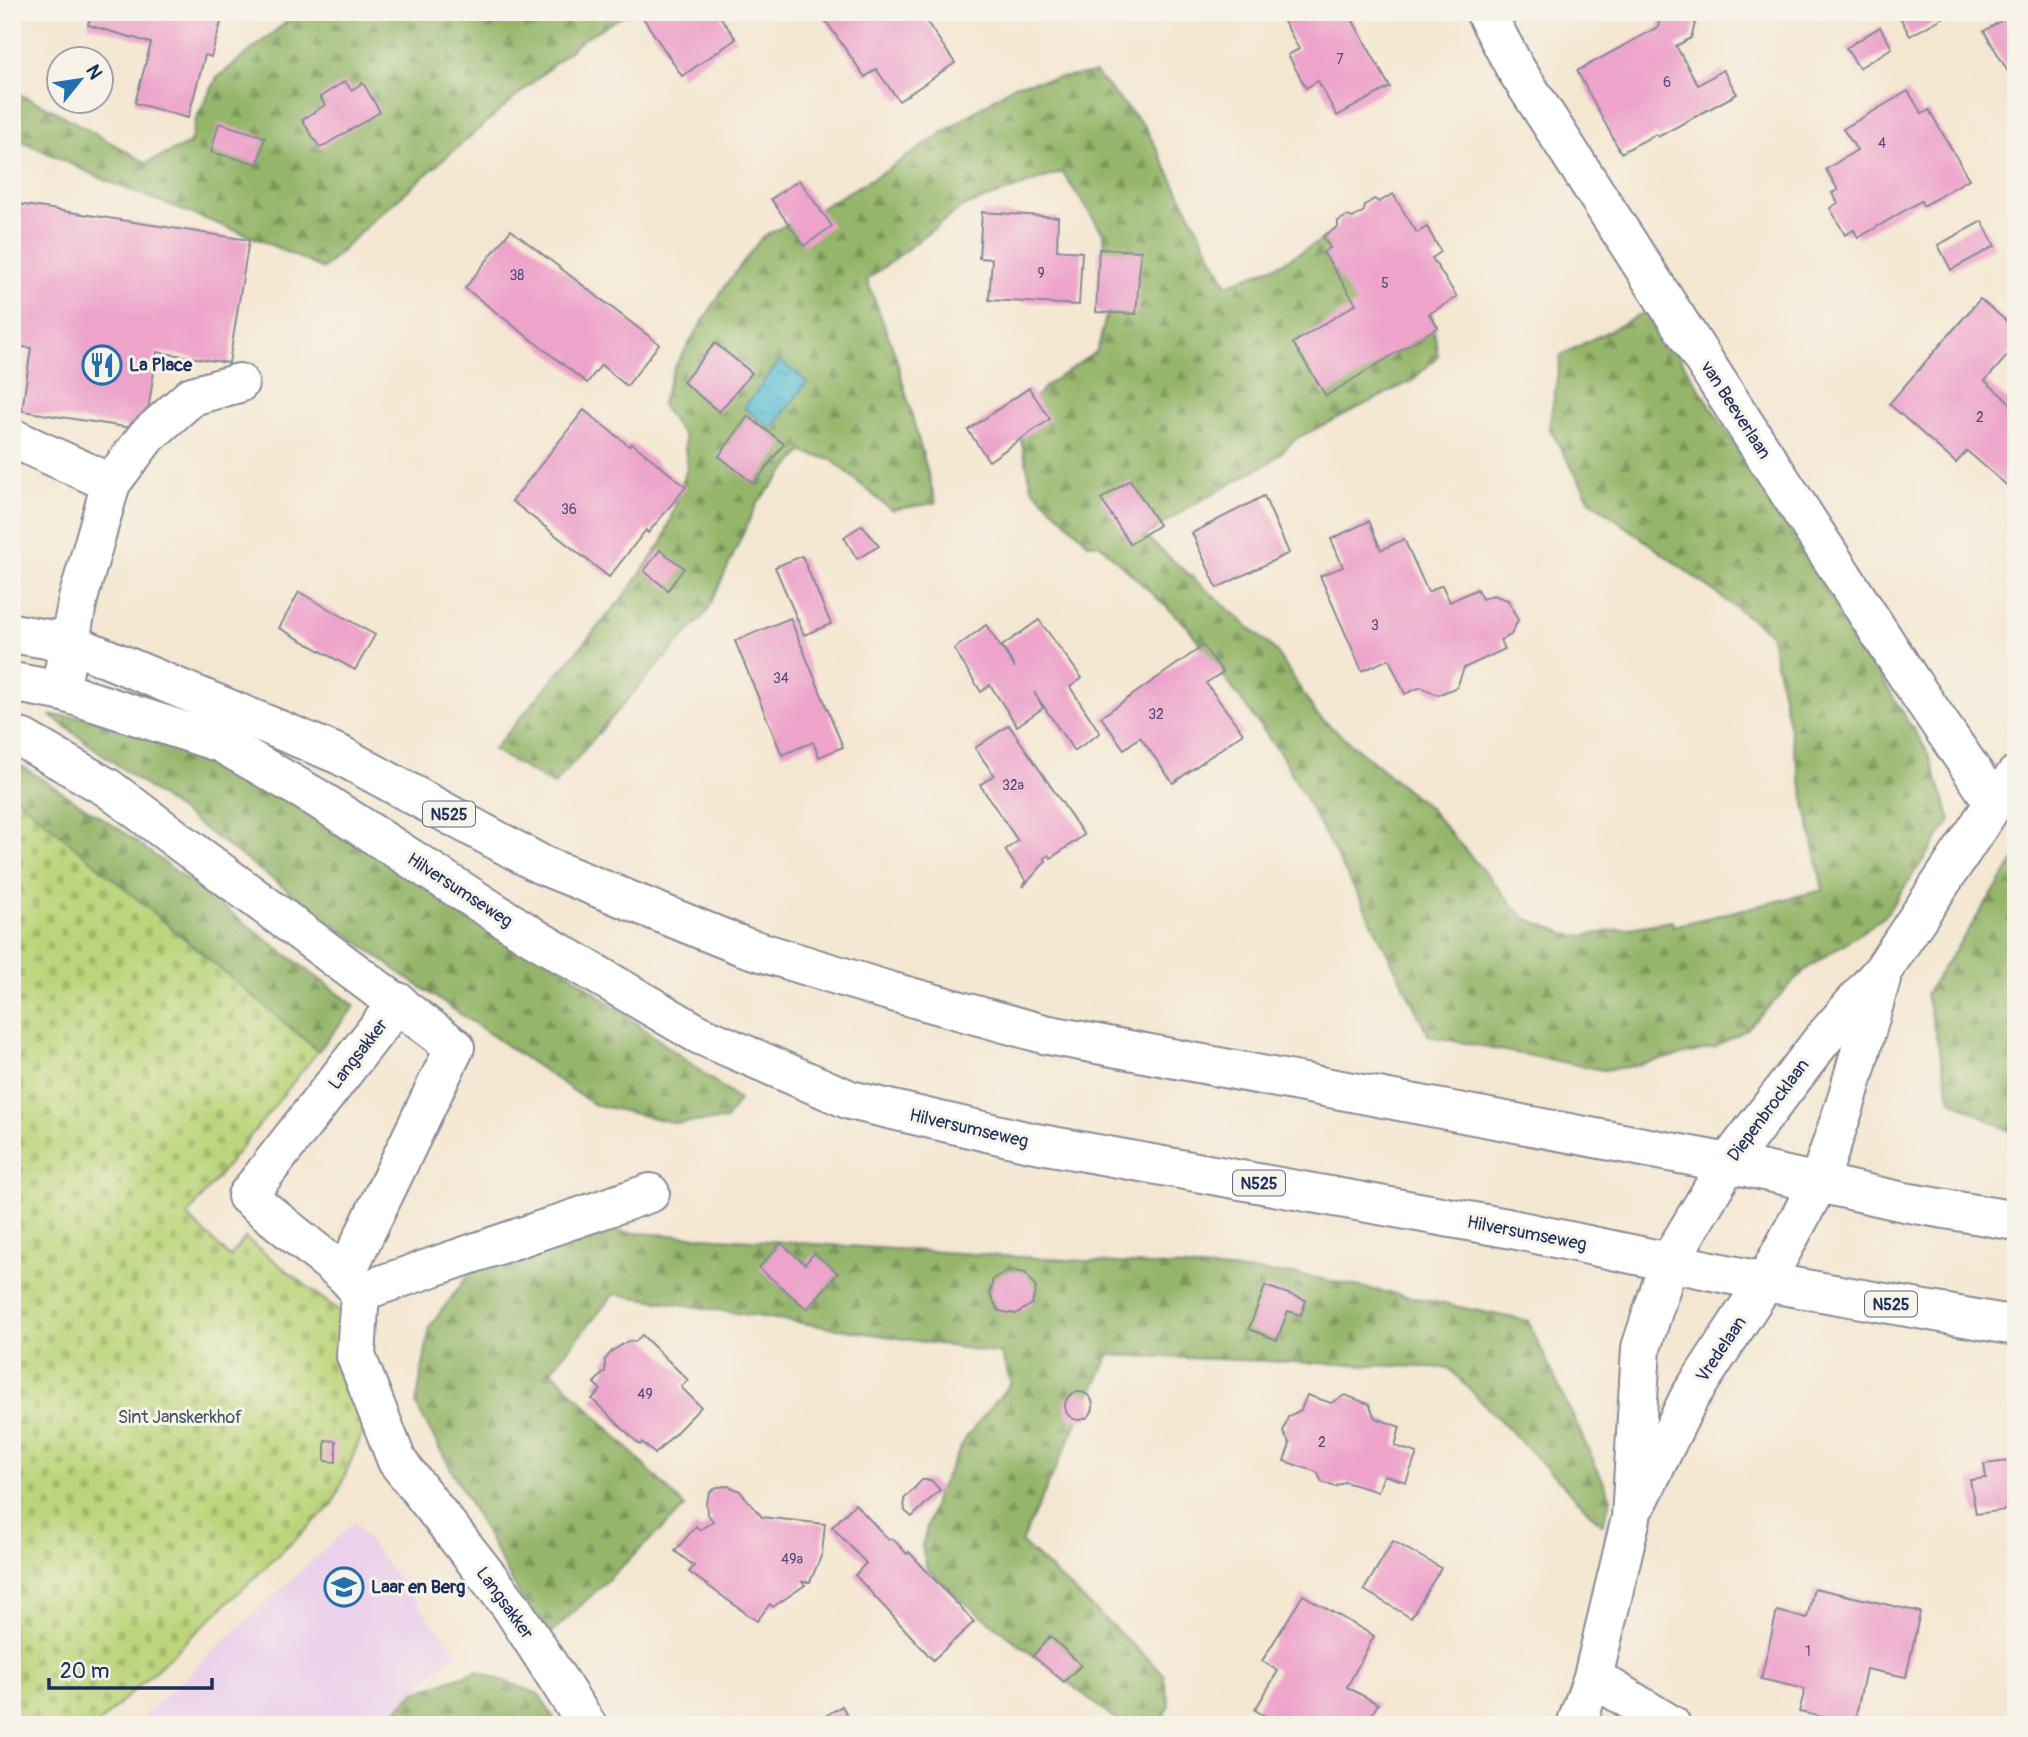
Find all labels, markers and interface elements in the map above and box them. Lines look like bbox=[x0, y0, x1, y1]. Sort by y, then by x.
north arrow bbox=[46, 46, 116, 116]
house number: 7 bbox=[1336, 51, 1344, 68]
text: N bbox=[80, 60, 108, 84]
house number: 6 bbox=[1663, 74, 1671, 91]
house number: 4 bbox=[1878, 135, 1886, 152]
house number: 9 bbox=[1037, 265, 1045, 282]
house number: 38 bbox=[510, 267, 524, 284]
house number: 5 bbox=[1381, 275, 1389, 292]
restaurant icon: La Place bbox=[81, 344, 123, 386]
place label: La Place bbox=[129, 354, 193, 377]
street label: van Beeverlaan bbox=[1695, 356, 1776, 464]
house number: 2 bbox=[1976, 409, 1984, 426]
house number: 36 bbox=[561, 501, 577, 518]
house number: 3 bbox=[1371, 617, 1379, 634]
house number: 34 bbox=[773, 670, 789, 687]
house number: 32 bbox=[1148, 706, 1164, 723]
house number: 32a bbox=[1002, 777, 1024, 794]
road number: N525 bbox=[423, 802, 475, 827]
street label: Hilversumseweg bbox=[403, 848, 517, 933]
street label: Langsakker bbox=[323, 1014, 394, 1094]
street label: Diepenbrocklaan bbox=[1722, 1054, 1814, 1166]
street label: Hilversumseweg bbox=[907, 1104, 1031, 1153]
road number: N525 bbox=[1233, 1170, 1285, 1196]
street label: Hilversumseweg bbox=[1465, 1211, 1589, 1256]
road number: N525 bbox=[1865, 1292, 1917, 1316]
street label: Vredelaan bbox=[1691, 1312, 1752, 1387]
house number: 49 bbox=[637, 1386, 653, 1403]
park label: Sint Janskerkhof bbox=[118, 1406, 243, 1429]
house number: 2 bbox=[1318, 1434, 1326, 1451]
house number: 49a bbox=[781, 1551, 803, 1568]
street label: Langsakker bbox=[471, 1563, 539, 1644]
school or university icon: Laar en Berg bbox=[323, 1566, 365, 1608]
place label: Laar en Berg bbox=[371, 1576, 465, 1599]
house number: 1 bbox=[1805, 1643, 1811, 1660]
scale bar bbox=[49, 1646, 212, 1690]
text: 20 m bbox=[60, 1658, 109, 1685]

